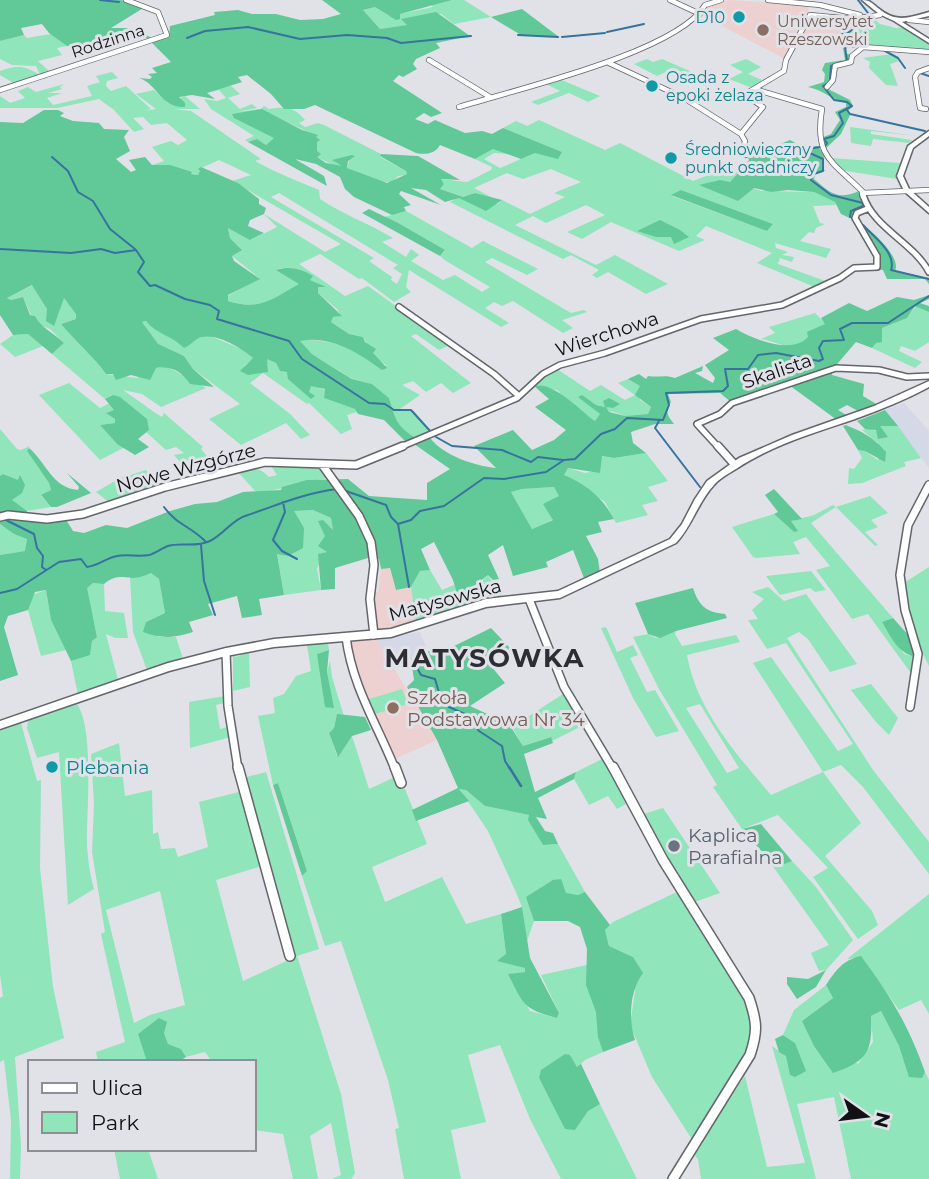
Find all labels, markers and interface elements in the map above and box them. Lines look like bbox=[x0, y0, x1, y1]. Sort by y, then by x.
place label: D10 bbox=[696, 8, 725, 27]
marker: D10 bbox=[731, 9, 747, 25]
place label: Uniwersytet Rzeszowski bbox=[777, 12, 874, 49]
street label: Rodzinna bbox=[69, 20, 147, 62]
marker: Uniwersytet Rzeszowski bbox=[755, 22, 771, 38]
place label: Osada z epoki żelaza bbox=[666, 68, 764, 105]
marker: Osada z epoki żelaza bbox=[644, 78, 660, 94]
place label: Średniowieczny punkt osadniczy bbox=[685, 140, 817, 177]
marker: Średniowieczny punkt osadniczy bbox=[663, 150, 679, 166]
street label: Wierchowa bbox=[552, 306, 662, 362]
street label: Skalista bbox=[739, 348, 815, 394]
street label: Nowe Wzgórze bbox=[114, 438, 258, 498]
street label: Matysowska bbox=[386, 574, 504, 626]
district label: MATYSÓWKA bbox=[385, 642, 585, 674]
place label: Szkoła Podstawowa Nr 34 bbox=[407, 686, 585, 731]
marker: Szkoła Podstawowa Nr 34 bbox=[385, 700, 401, 716]
place label: Plebania bbox=[66, 756, 149, 779]
marker: Plebania bbox=[44, 759, 60, 775]
place label: Kaplica Parafialna bbox=[688, 824, 783, 869]
marker: Kaplica Parafialna bbox=[666, 838, 682, 854]
legend bbox=[28, 1060, 256, 1151]
text: Ulica bbox=[91, 1075, 143, 1100]
north arrow bbox=[831, 1081, 901, 1151]
text: Park bbox=[91, 1110, 139, 1135]
text: N bbox=[869, 1110, 895, 1130]

